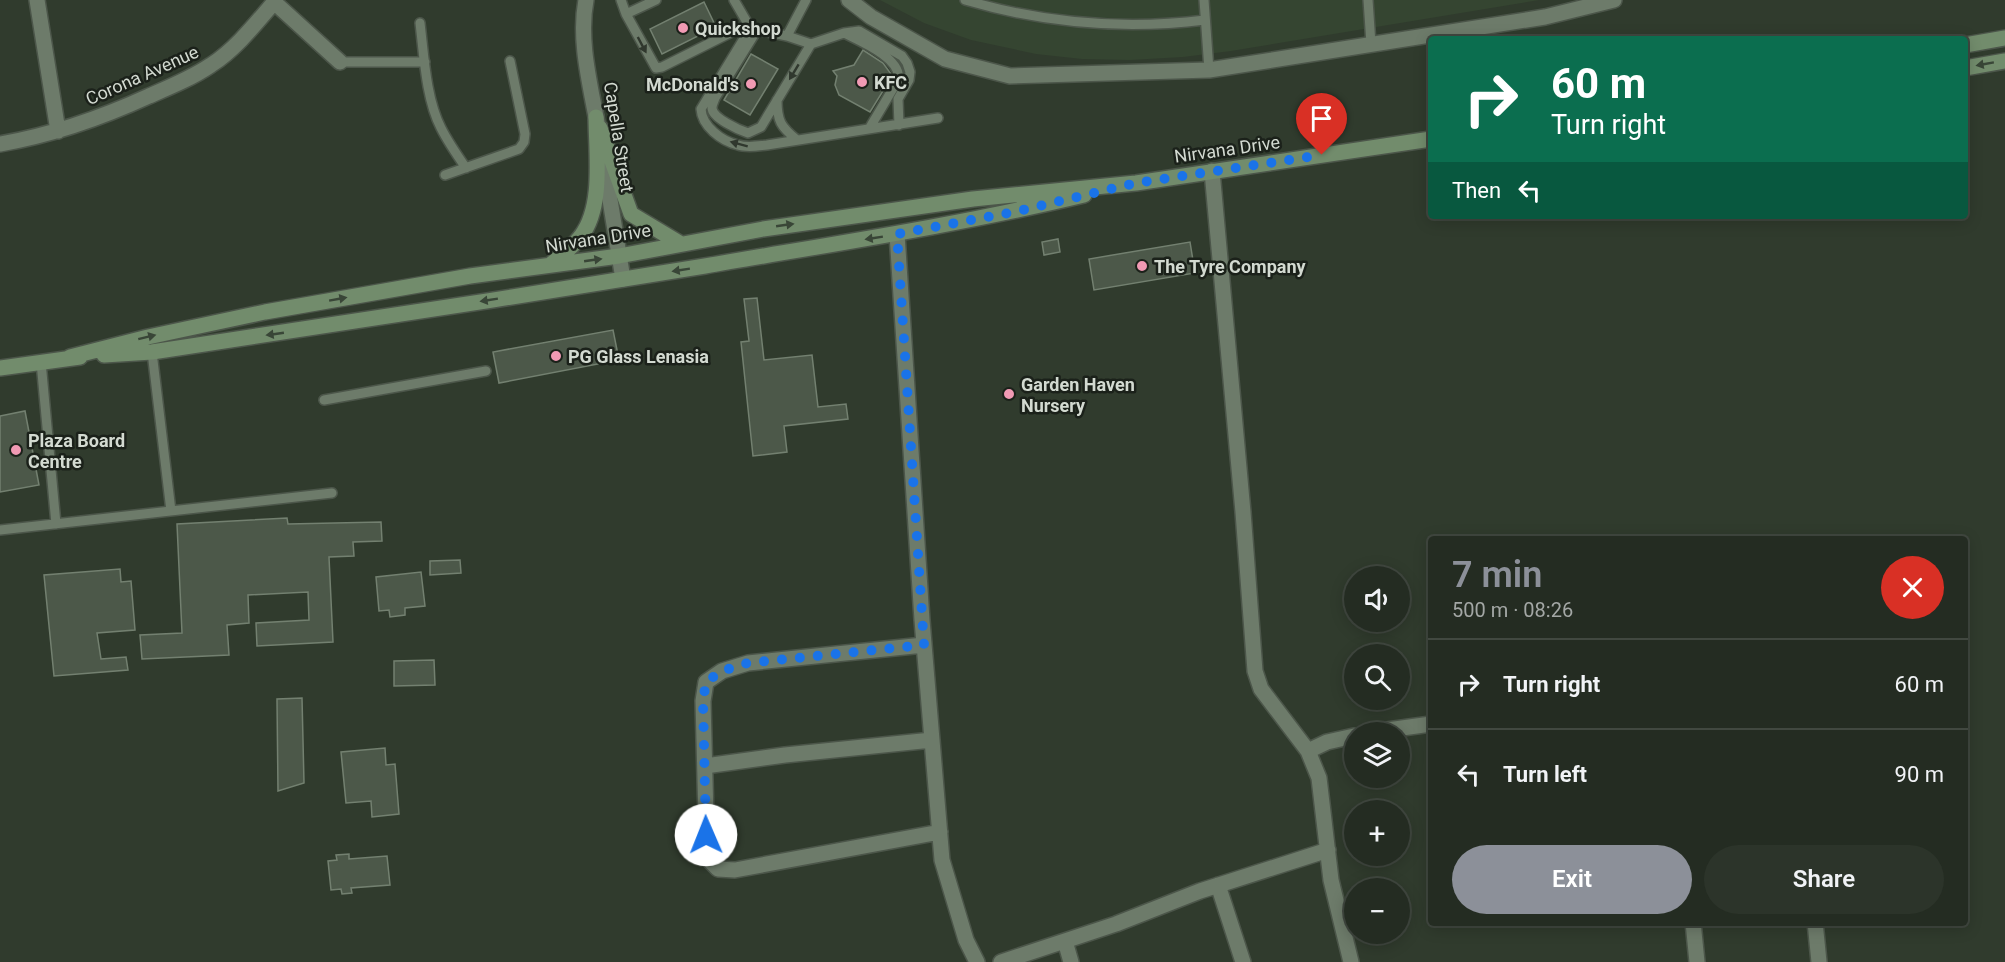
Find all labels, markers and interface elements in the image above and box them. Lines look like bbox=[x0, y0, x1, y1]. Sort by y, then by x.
place label: Quickshop bbox=[695, 18, 781, 39]
marker: Quickshop bbox=[676, 21, 690, 35]
one-way arrow bbox=[637, 36, 647, 53]
street label: Corona Avenue bbox=[82, 41, 202, 109]
text: 60 m bbox=[1551, 59, 1646, 108]
icon: right bbox=[1452, 60, 1530, 138]
one-way arrow bbox=[1975, 60, 1994, 69]
one-way arrow bbox=[788, 64, 799, 80]
place label: KFC bbox=[874, 72, 907, 93]
place label: McDonald's bbox=[646, 74, 739, 95]
marker: KFC bbox=[855, 75, 869, 89]
marker: McDonald's bbox=[744, 77, 758, 91]
street label: Capella Street bbox=[600, 80, 638, 194]
pin bbox=[1296, 93, 1347, 155]
icon: arrive bbox=[1305, 102, 1338, 135]
text: Turn right bbox=[1551, 109, 1666, 141]
street label: Nirvana Drive bbox=[1173, 131, 1281, 167]
one-way arrow bbox=[730, 139, 748, 149]
icon: left bbox=[1513, 174, 1546, 207]
text: Then bbox=[1452, 178, 1501, 203]
street label: Nirvana Drive bbox=[544, 219, 652, 257]
one-way arrow bbox=[776, 221, 795, 230]
one-way arrow bbox=[864, 233, 883, 242]
one-way arrow bbox=[584, 255, 603, 264]
place label: The Tyre Company bbox=[1154, 256, 1306, 277]
marker: The Tyre Company bbox=[1135, 259, 1149, 273]
one-way arrow bbox=[672, 265, 691, 274]
one-way arrow bbox=[329, 294, 348, 303]
one-way arrow bbox=[479, 296, 498, 305]
one-way arrow bbox=[266, 329, 285, 338]
one-way arrow bbox=[138, 332, 156, 342]
place label: PG Glass Lenasia bbox=[568, 346, 709, 367]
marker: PG Glass Lenasia bbox=[549, 349, 563, 363]
place label: Garden Haven Nursery bbox=[1021, 374, 1135, 416]
marker: Garden Haven Nursery bbox=[1002, 387, 1016, 401]
place label: Plaza Board Centre bbox=[28, 430, 125, 472]
marker: Plaza Board Centre bbox=[9, 443, 23, 457]
text: 7 min bbox=[1452, 554, 1542, 596]
button: close bbox=[1881, 556, 1944, 619]
map controls bbox=[1344, 566, 1410, 944]
button: sound bbox=[1344, 566, 1410, 632]
text: 500 m · 08:26 bbox=[1452, 598, 1573, 622]
button: search bbox=[1344, 644, 1410, 710]
icon: right bbox=[1452, 668, 1485, 701]
text: Turn right bbox=[1503, 672, 1600, 697]
text: 60 m bbox=[1895, 672, 1944, 697]
button: layers bbox=[1344, 722, 1410, 788]
icon: left bbox=[1452, 758, 1485, 791]
text: Turn left bbox=[1503, 762, 1587, 787]
text: 90 m bbox=[1895, 762, 1944, 787]
button: + bbox=[1344, 800, 1410, 866]
position arrow bbox=[674, 803, 738, 867]
button: Exit bbox=[1452, 845, 1692, 914]
button: Share bbox=[1704, 845, 1944, 914]
button: − bbox=[1344, 878, 1410, 944]

